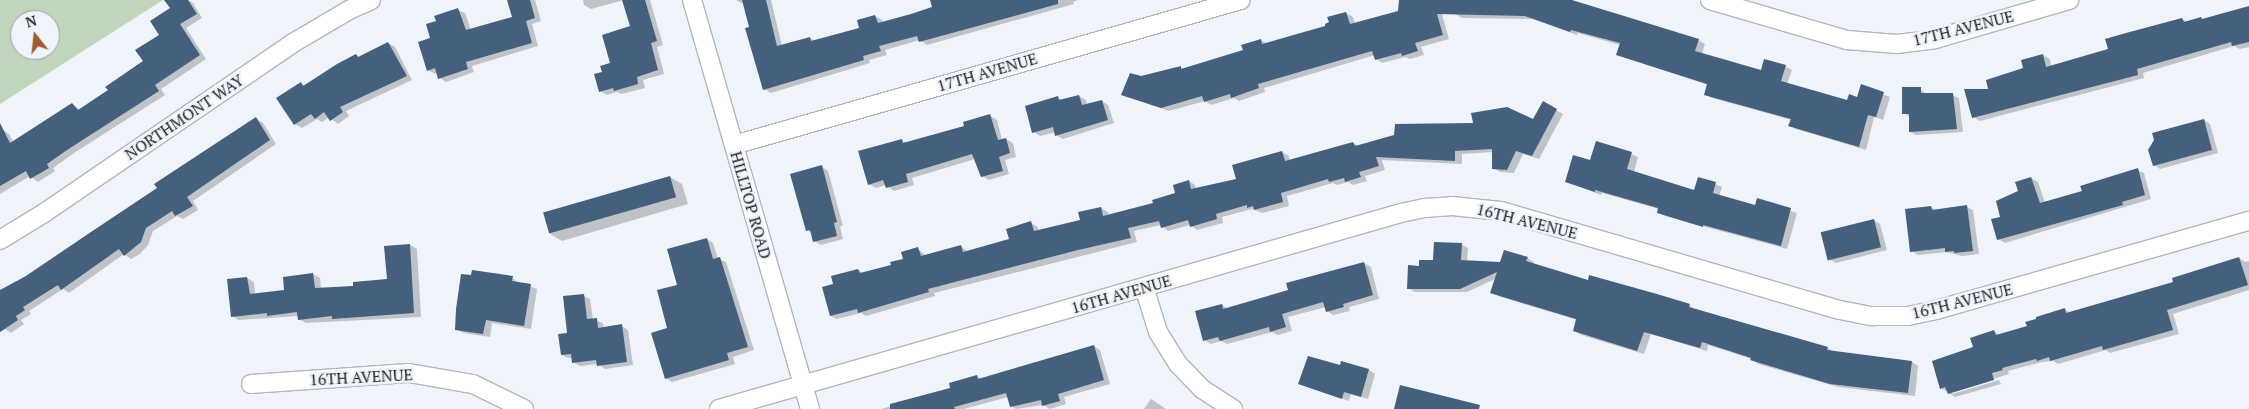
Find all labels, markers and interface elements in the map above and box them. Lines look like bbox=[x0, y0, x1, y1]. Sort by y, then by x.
street label: 17TH AVENUE bbox=[1910, 6, 2016, 50]
north arrow bbox=[10, 10, 60, 60]
text: N bbox=[23, 10, 39, 32]
street label: 17TH AVENUE bbox=[934, 48, 1040, 96]
street label: NORTHMONT WAY bbox=[121, 70, 247, 164]
street label: HILLTOP ROAD bbox=[726, 149, 776, 261]
street label: 16TH AVENUE bbox=[1474, 199, 1580, 243]
street label: 16TH AVENUE bbox=[1068, 270, 1174, 318]
street label: 16TH AVENUE bbox=[1909, 279, 2015, 323]
street label: 16TH AVENUE bbox=[309, 365, 413, 389]

